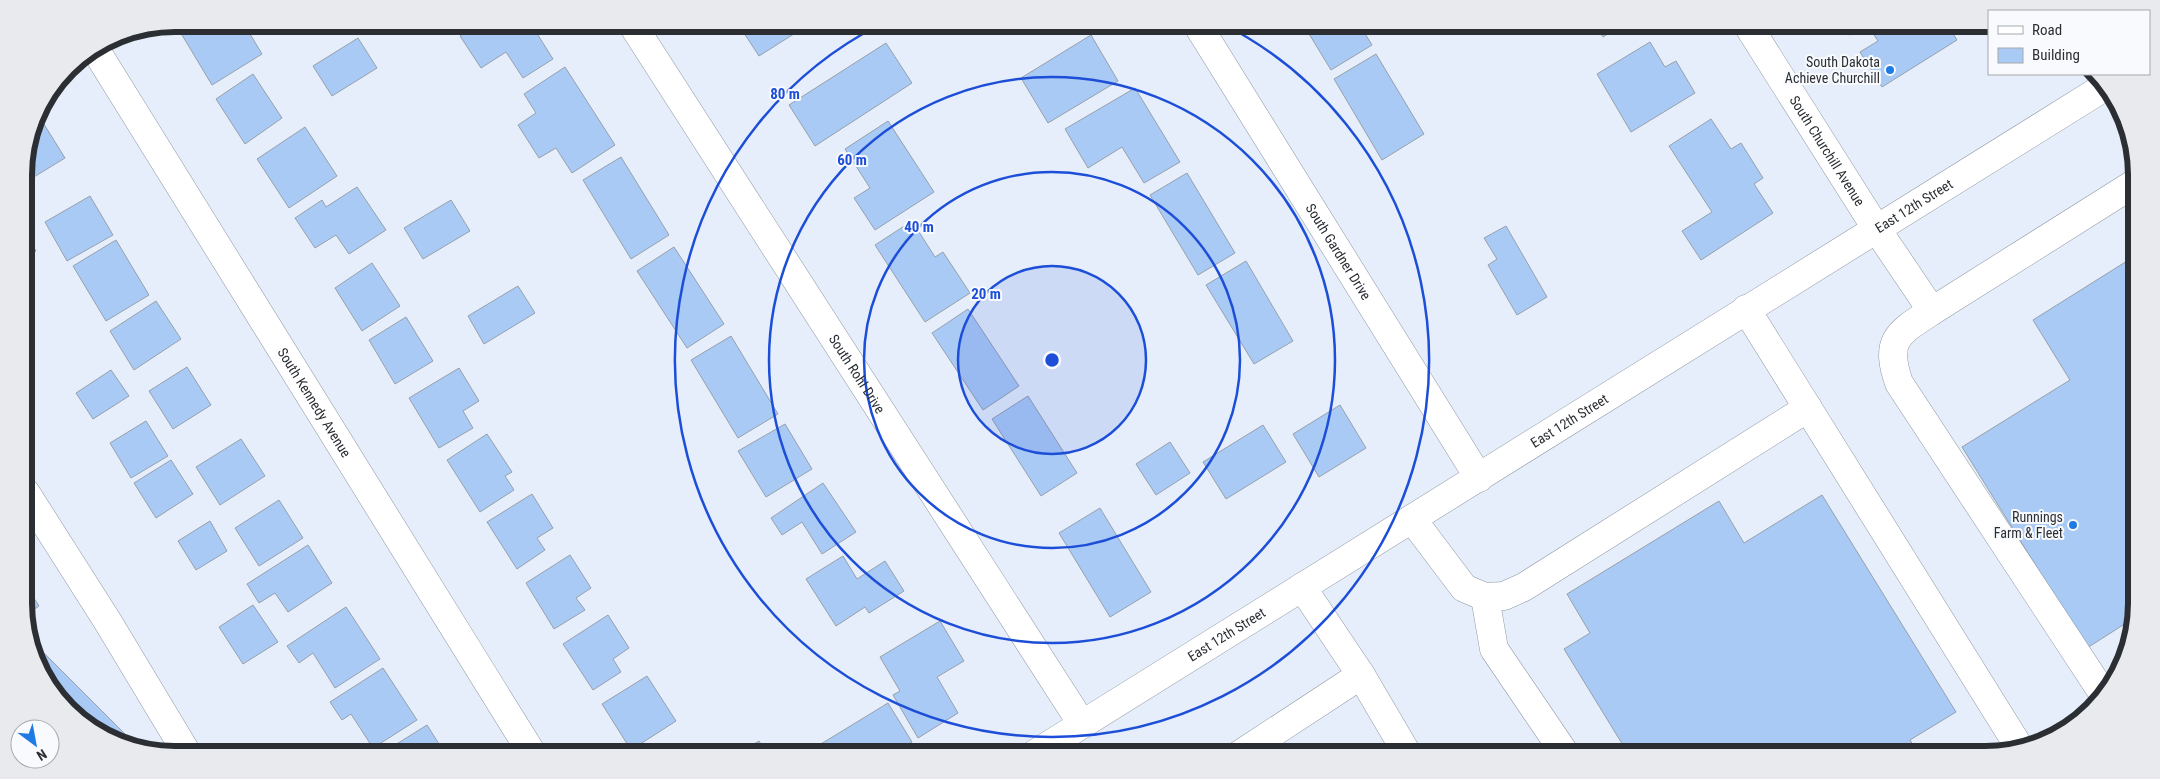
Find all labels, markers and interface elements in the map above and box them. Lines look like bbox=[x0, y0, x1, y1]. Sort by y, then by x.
legend bbox=[1988, 10, 2150, 75]
text: Road bbox=[2032, 21, 2062, 39]
text: Building bbox=[2032, 46, 2080, 64]
place label: South Dakota Achieve Churchill bbox=[1785, 54, 1880, 86]
marker: South Dakota Achieve Churchill bbox=[1884, 64, 1896, 76]
text: 80 m bbox=[770, 85, 800, 103]
street label: South Churchill Avenue bbox=[1786, 93, 1868, 209]
text: 60 m bbox=[837, 151, 867, 169]
street label: East 12th Street bbox=[1872, 176, 1956, 236]
street label: South Gardner Drive bbox=[1303, 201, 1374, 303]
text: 40 m bbox=[904, 218, 934, 236]
text: 20 m bbox=[971, 285, 1001, 303]
street label: South Rohl Drive bbox=[826, 331, 888, 417]
street label: South Kennedy Avenue bbox=[274, 345, 354, 461]
centre of rings bbox=[1043, 351, 1061, 369]
street label: East 12th Street bbox=[1528, 390, 1611, 451]
place label: Runnings Farm & Fleet bbox=[1994, 509, 2063, 541]
marker: Runnings Farm & Fleet bbox=[2067, 519, 2079, 531]
street label: East 12th Street bbox=[1185, 604, 1268, 665]
north arrow bbox=[10, 719, 60, 769]
text: N bbox=[34, 746, 50, 764]

